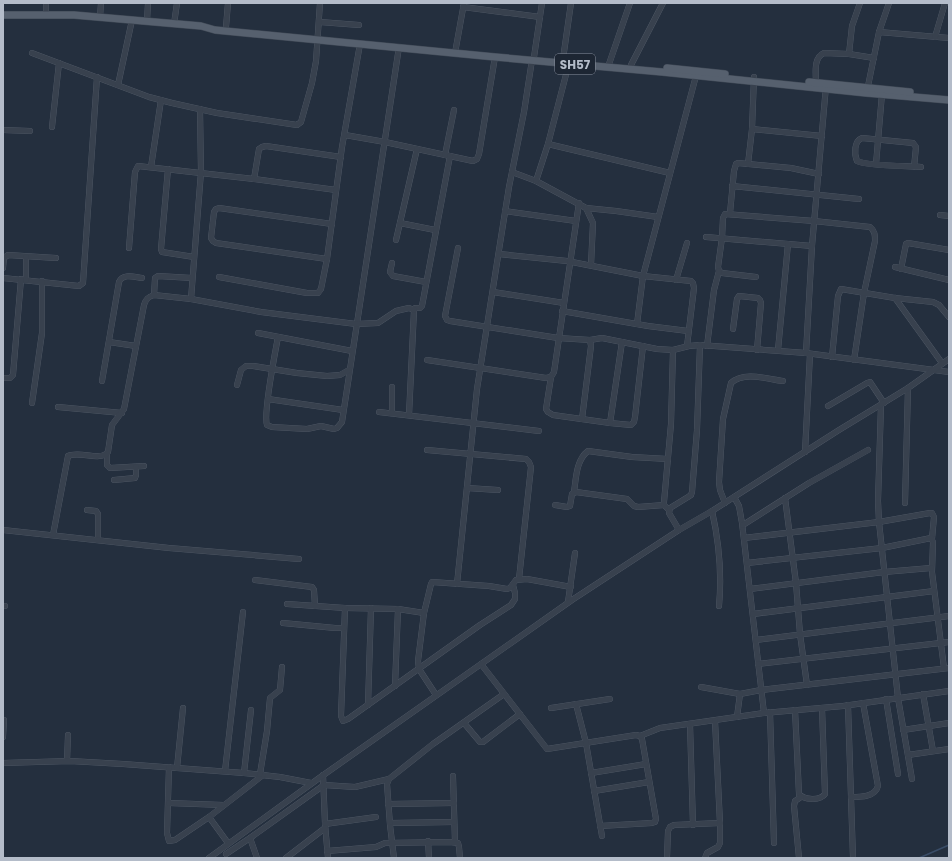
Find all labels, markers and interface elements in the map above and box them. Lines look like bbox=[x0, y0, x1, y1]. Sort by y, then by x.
road number: SH57 bbox=[555, 54, 595, 74]

